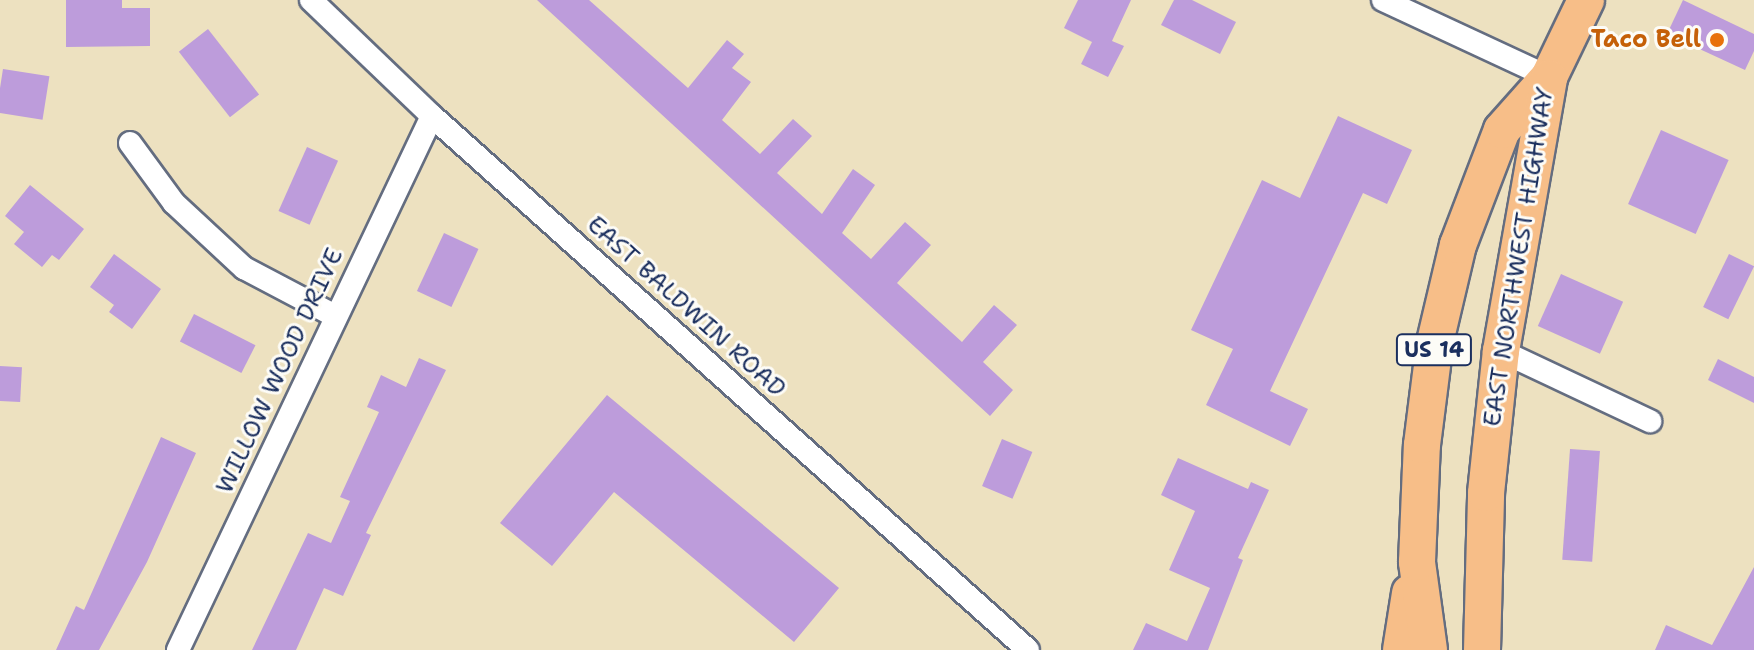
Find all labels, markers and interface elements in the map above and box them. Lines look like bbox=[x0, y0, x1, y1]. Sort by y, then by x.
place label: Taco Bell bbox=[1591, 26, 1701, 54]
marker: Taco Bell bbox=[1708, 31, 1726, 49]
street label: EAST NORTHWEST HIGHWAY bbox=[1478, 85, 1560, 429]
street label: EAST BALDWIN ROAD bbox=[581, 210, 791, 404]
street label: WILLOW WOOD DRIVE bbox=[210, 244, 350, 498]
road number: US 14 bbox=[1394, 332, 1474, 368]

